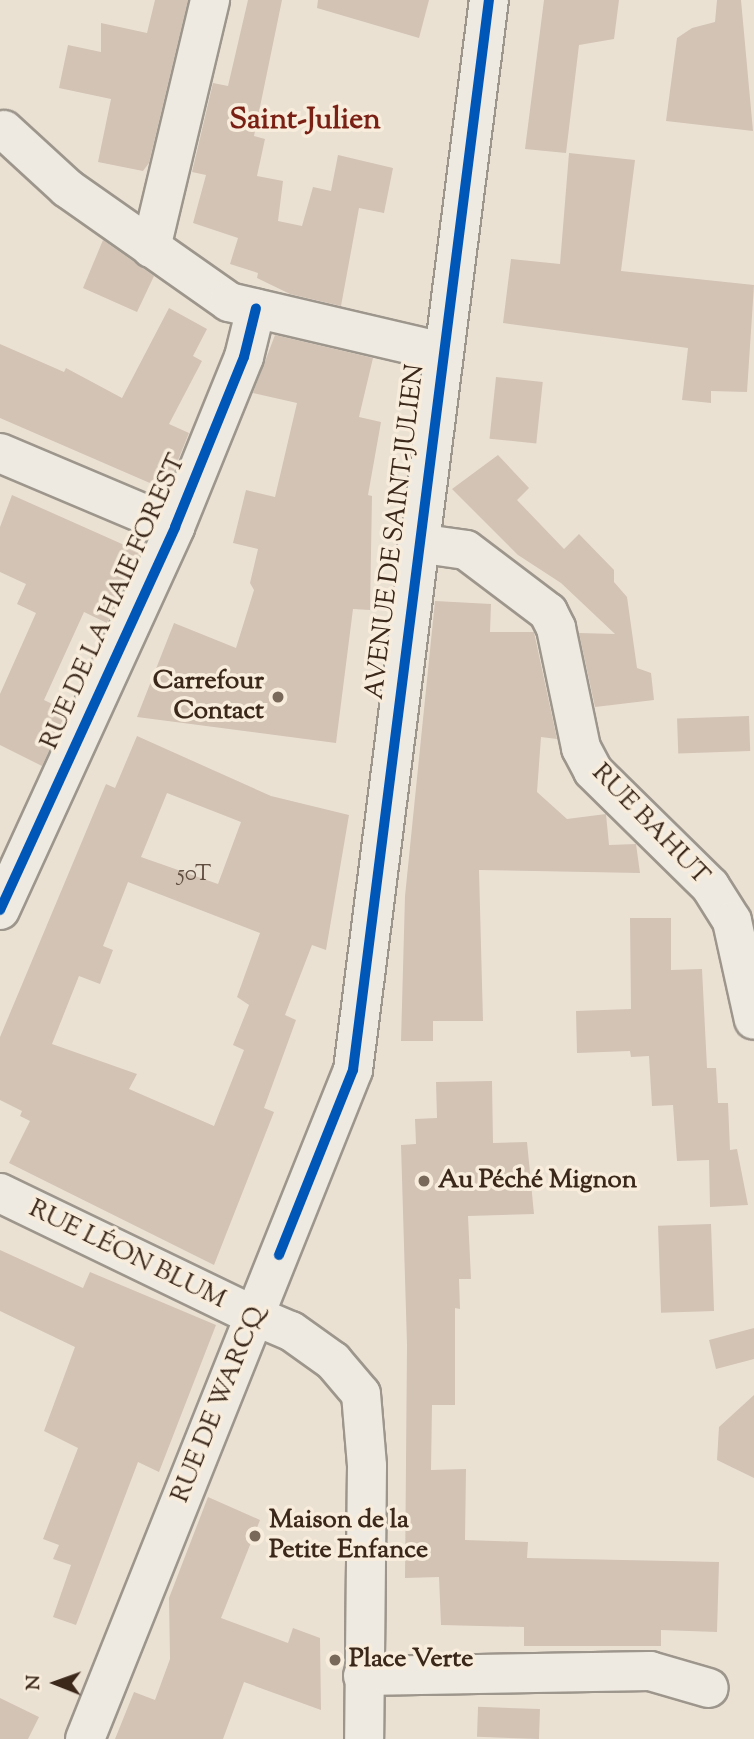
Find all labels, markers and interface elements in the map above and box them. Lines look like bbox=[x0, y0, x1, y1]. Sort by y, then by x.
district label: Saint-Julien bbox=[229, 103, 381, 139]
street label: AVENUE DE SAINT-JULIEN bbox=[360, 362, 432, 702]
street label: RUE DE LA HAIE FOREST bbox=[35, 450, 193, 754]
place label: Carrefour Contact bbox=[153, 666, 264, 728]
marker: Carrefour Contact bbox=[270, 689, 286, 705]
street label: RUE BAHUT bbox=[584, 758, 716, 892]
house number: 50T bbox=[177, 861, 211, 889]
place label: Au Péché Mignon bbox=[438, 1165, 637, 1197]
marker: Au Péché Mignon bbox=[416, 1173, 432, 1189]
street label: RUE LÉON BLUM bbox=[23, 1194, 231, 1316]
street label: RUE DE WARCQ bbox=[165, 1303, 273, 1507]
place label: Maison de la Petite Enfance bbox=[269, 1505, 428, 1566]
marker: Maison de la Petite Enfance bbox=[247, 1528, 263, 1544]
place label: Place Verte bbox=[349, 1644, 473, 1676]
north arrow bbox=[21, 1648, 91, 1718]
marker: Place Verte bbox=[327, 1652, 343, 1668]
text: N bbox=[21, 1675, 48, 1690]

